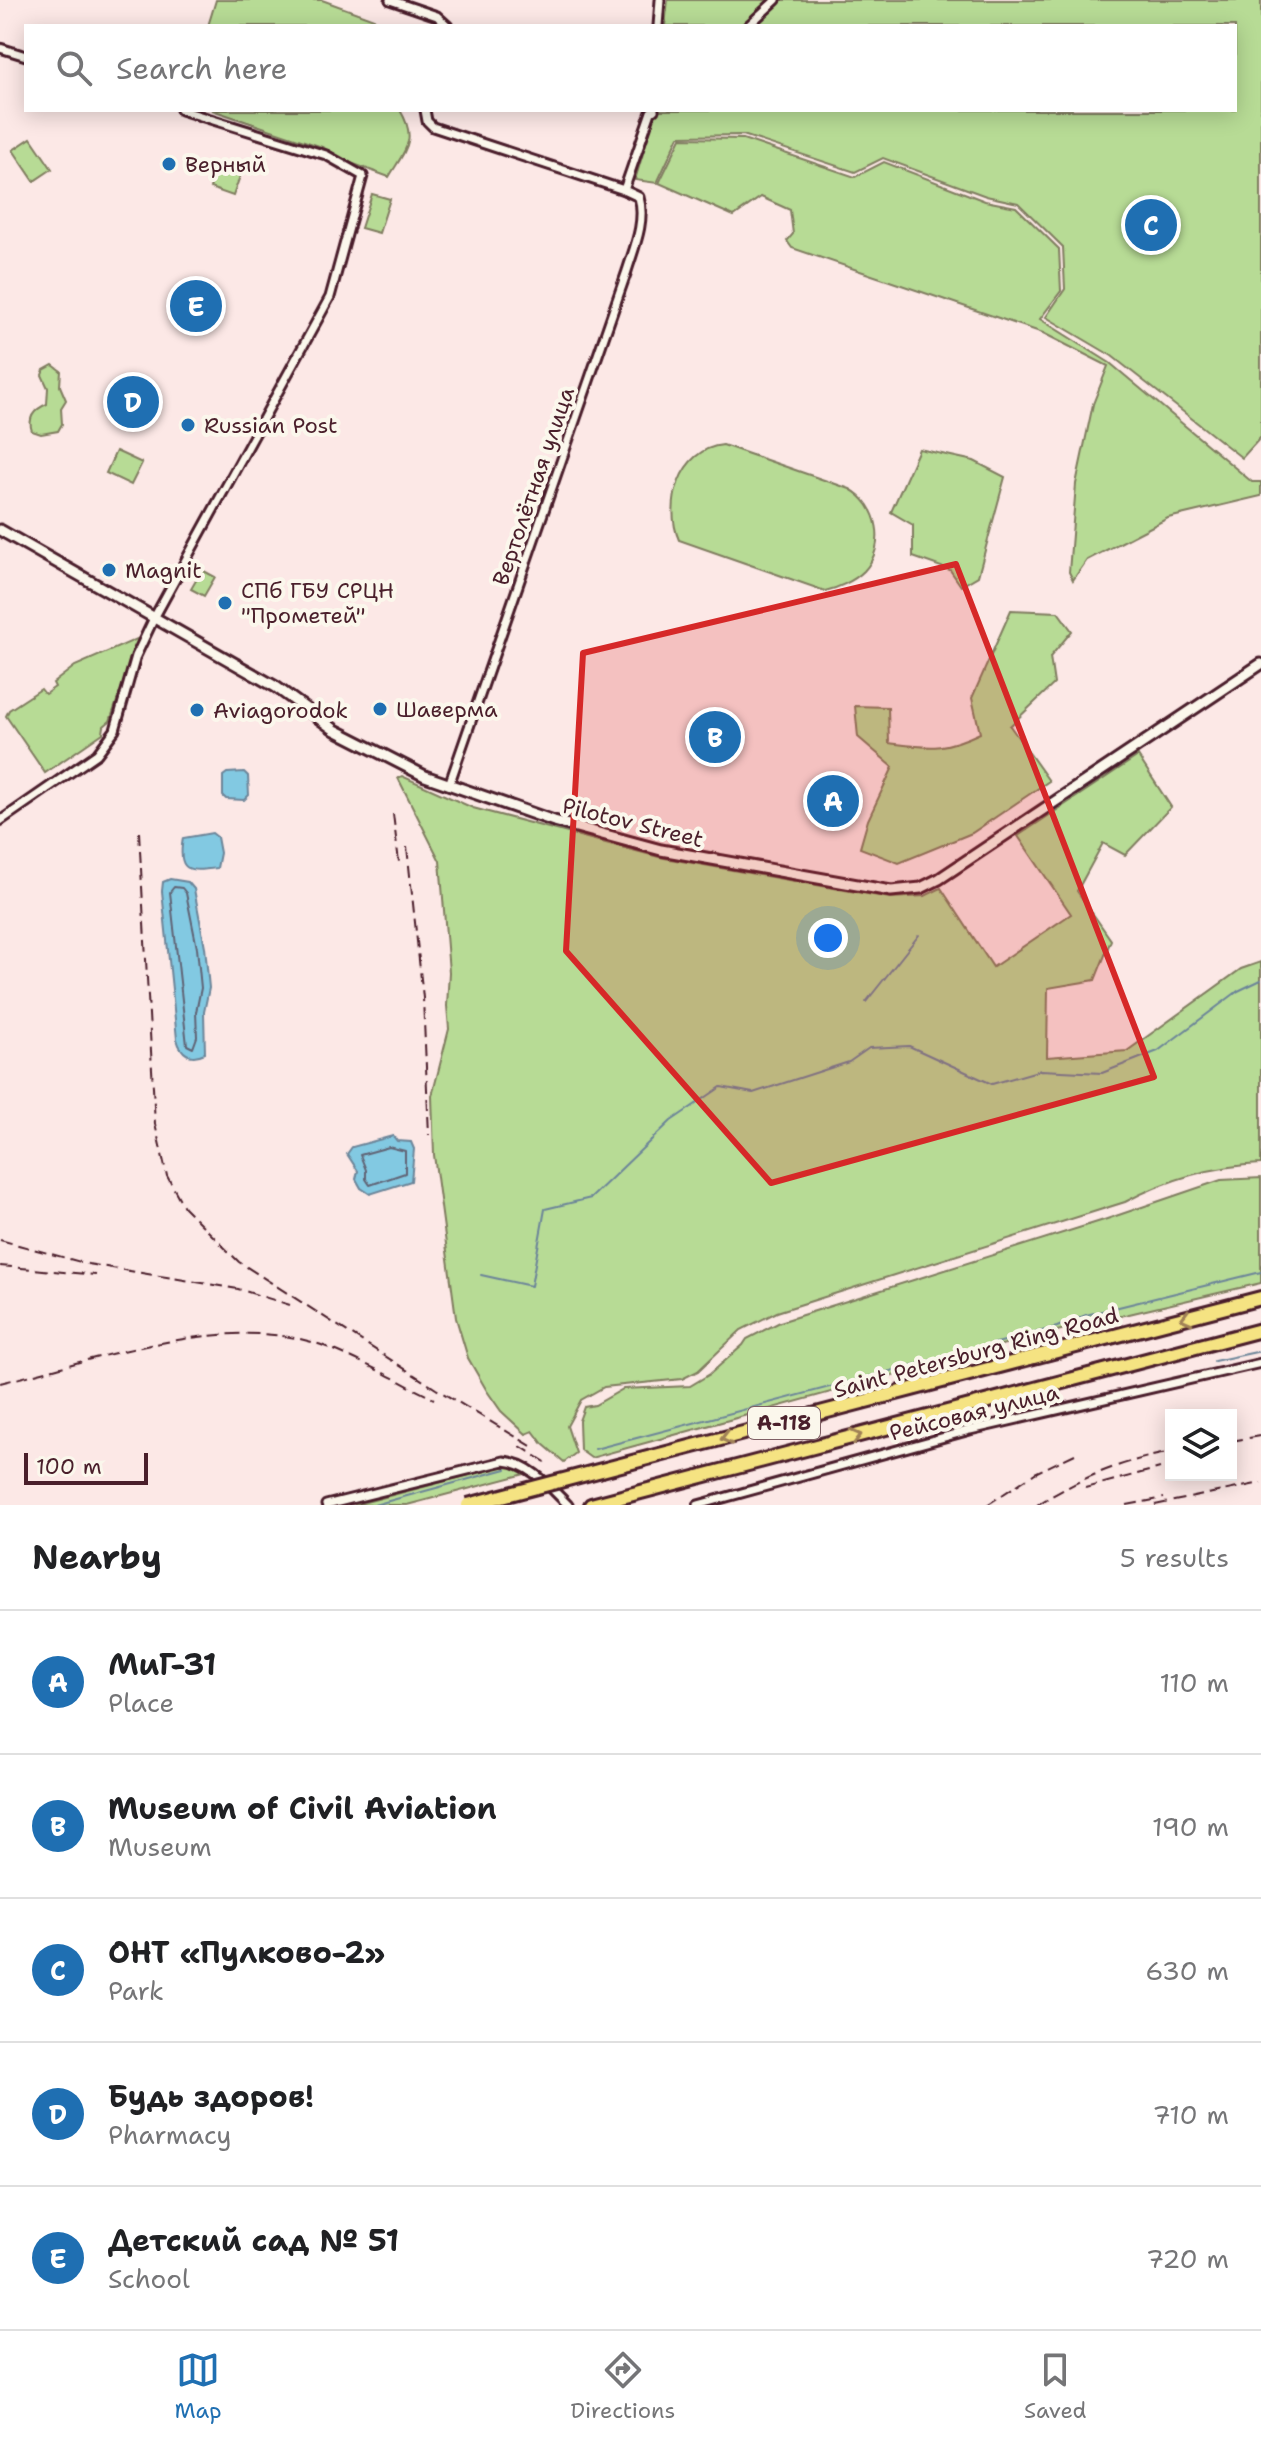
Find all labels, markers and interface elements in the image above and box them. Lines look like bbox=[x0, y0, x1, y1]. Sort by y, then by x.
search box bbox=[24, 24, 1237, 112]
icon: search bbox=[52, 46, 96, 90]
text: Search here bbox=[116, 48, 287, 89]
place label: Верный bbox=[185, 150, 266, 179]
marker: Верный bbox=[160, 155, 178, 173]
pin: C bbox=[1125, 195, 1177, 255]
pin: E bbox=[170, 276, 222, 336]
pin: D bbox=[107, 372, 159, 432]
street label: Вертолётная улица bbox=[486, 383, 581, 589]
place label: Russian Post bbox=[204, 411, 338, 440]
marker: Russian Post bbox=[179, 416, 197, 434]
place label: Magnit bbox=[125, 556, 202, 585]
marker: Magnit bbox=[100, 561, 118, 579]
place label: СПб ГБУ СРЦН "Прометей" bbox=[241, 576, 394, 630]
marker: СПб ГБУ СРЦН "Прометей" bbox=[216, 594, 234, 612]
place label: Шаверма bbox=[396, 695, 498, 724]
place label: Aviagorodok bbox=[213, 696, 348, 725]
marker: Шаверма bbox=[371, 700, 389, 718]
marker: Aviagorodok bbox=[188, 701, 206, 719]
pin: B bbox=[689, 707, 741, 767]
pin: A bbox=[807, 771, 859, 831]
street label: Pilotov Street bbox=[559, 791, 706, 854]
your location bbox=[808, 918, 848, 958]
street label: Saint Petersburg Ring Road bbox=[831, 1300, 1122, 1404]
one-way arrow bbox=[1179, 1308, 1193, 1325]
street label: Рейсовая улица bbox=[886, 1377, 1062, 1448]
road number: А-118 bbox=[748, 1407, 820, 1439]
map controls bbox=[1165, 1409, 1237, 1481]
button: layers bbox=[1165, 1409, 1237, 1481]
one-way arrow bbox=[719, 1428, 733, 1445]
one-way arrow bbox=[849, 1428, 863, 1445]
scale bar bbox=[24, 1449, 148, 1485]
text: 100 m bbox=[36, 1452, 102, 1481]
text: Nearby bbox=[32, 1534, 162, 1580]
text: 5 results bbox=[1120, 1540, 1229, 1575]
text: МиГ-31 bbox=[108, 1644, 216, 1685]
text: A bbox=[48, 1665, 68, 1700]
text: 110 m bbox=[1159, 1665, 1229, 1700]
text: Place bbox=[108, 1685, 174, 1720]
text: Museum of Civil Aviation bbox=[108, 1788, 497, 1829]
text: B bbox=[50, 1809, 66, 1844]
text: 190 m bbox=[1152, 1809, 1229, 1844]
text: Museum bbox=[108, 1829, 212, 1864]
text: ОНТ «Пулково-2» bbox=[108, 1932, 385, 1973]
text: C bbox=[50, 1953, 66, 1988]
text: 630 m bbox=[1145, 1953, 1229, 1988]
text: Park bbox=[108, 1973, 164, 2008]
text: Будь здоров! bbox=[108, 2076, 314, 2117]
text: D bbox=[49, 2097, 67, 2132]
text: 710 m bbox=[1153, 2097, 1229, 2132]
text: Pharmacy bbox=[108, 2117, 232, 2152]
text: Детский сад № 51 bbox=[108, 2220, 399, 2261]
text: E bbox=[49, 2241, 67, 2276]
text: 720 m bbox=[1146, 2241, 1229, 2276]
text: School bbox=[108, 2261, 190, 2296]
tab: Map bbox=[174, 2348, 222, 2425]
tab: Directions bbox=[570, 2348, 675, 2425]
tab: Saved bbox=[1024, 2348, 1087, 2425]

